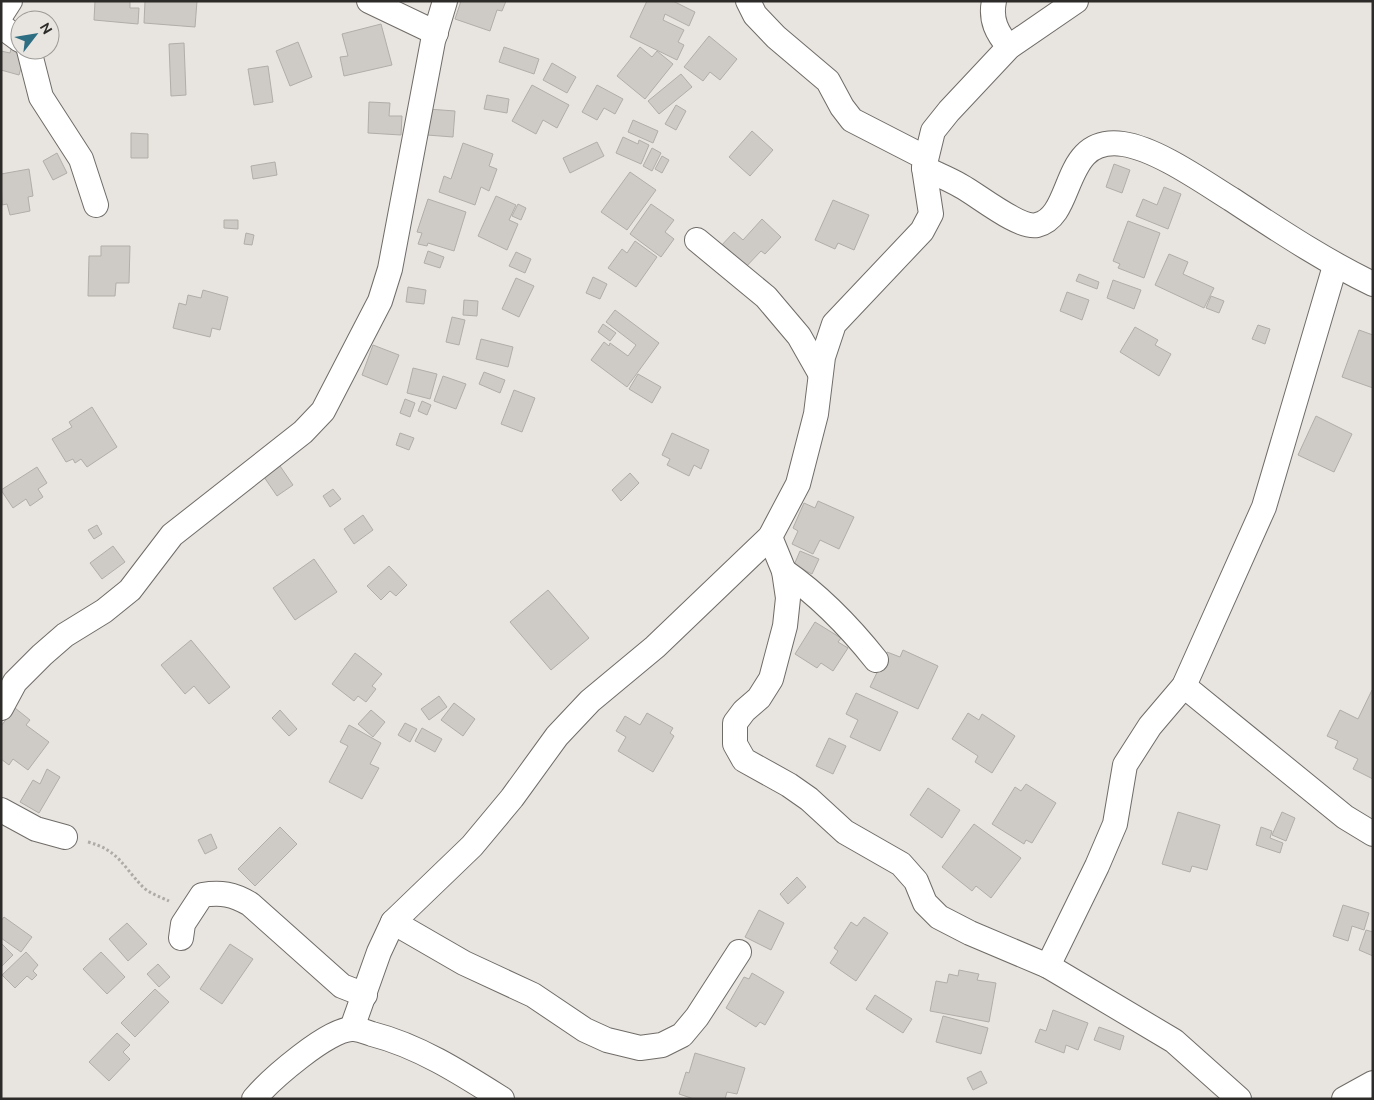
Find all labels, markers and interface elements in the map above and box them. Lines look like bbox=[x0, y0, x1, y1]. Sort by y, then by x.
north arrow bbox=[10, 10, 60, 60]
text: N bbox=[37, 20, 56, 37]

